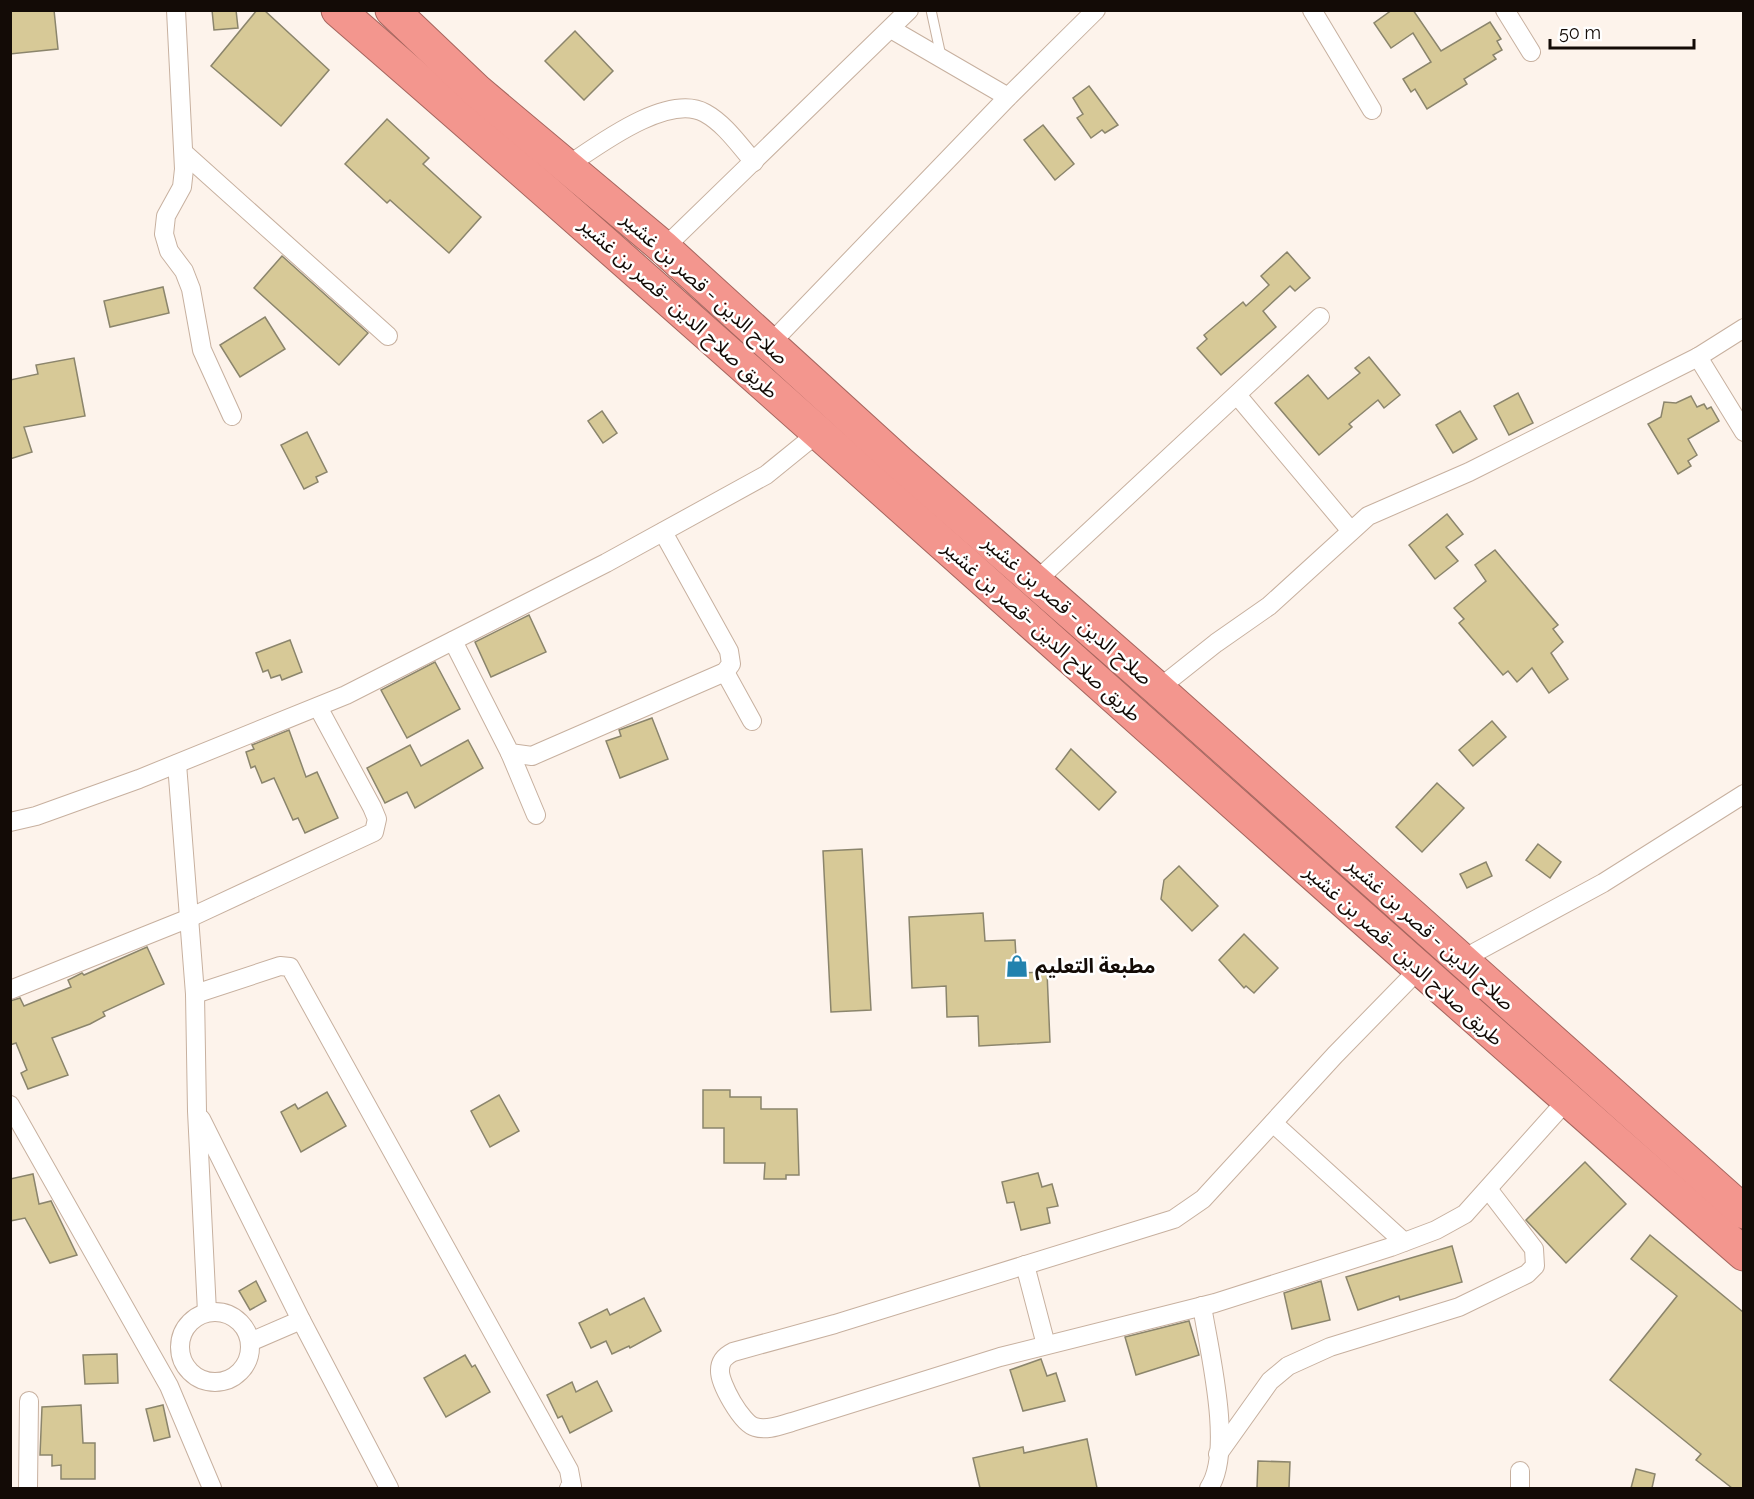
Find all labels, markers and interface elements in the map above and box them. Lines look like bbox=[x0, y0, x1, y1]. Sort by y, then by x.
scale bar bbox=[1550, 12, 1694, 50]
text: 50 m bbox=[1559, 22, 1601, 43]
street label: صلاح الدين - قصر بن غشير bbox=[614, 206, 793, 371]
street label: طريق صلاح الدين -قصر بن غشير bbox=[572, 212, 783, 406]
street label: صلاح الدين - قصر بن غشير bbox=[976, 529, 1157, 692]
street label: طريق صلاح الدين -قصر بن غشير bbox=[935, 535, 1146, 729]
street label: صلاح الدين - قصر بن غشير bbox=[1340, 852, 1519, 1017]
street label: طريق صلاح الدين -قصر بن غشير bbox=[1297, 859, 1508, 1053]
shop icon: مطبعة التعليم bbox=[1004, 953, 1030, 979]
place label: مطبعة التعليم bbox=[1035, 954, 1155, 981]

